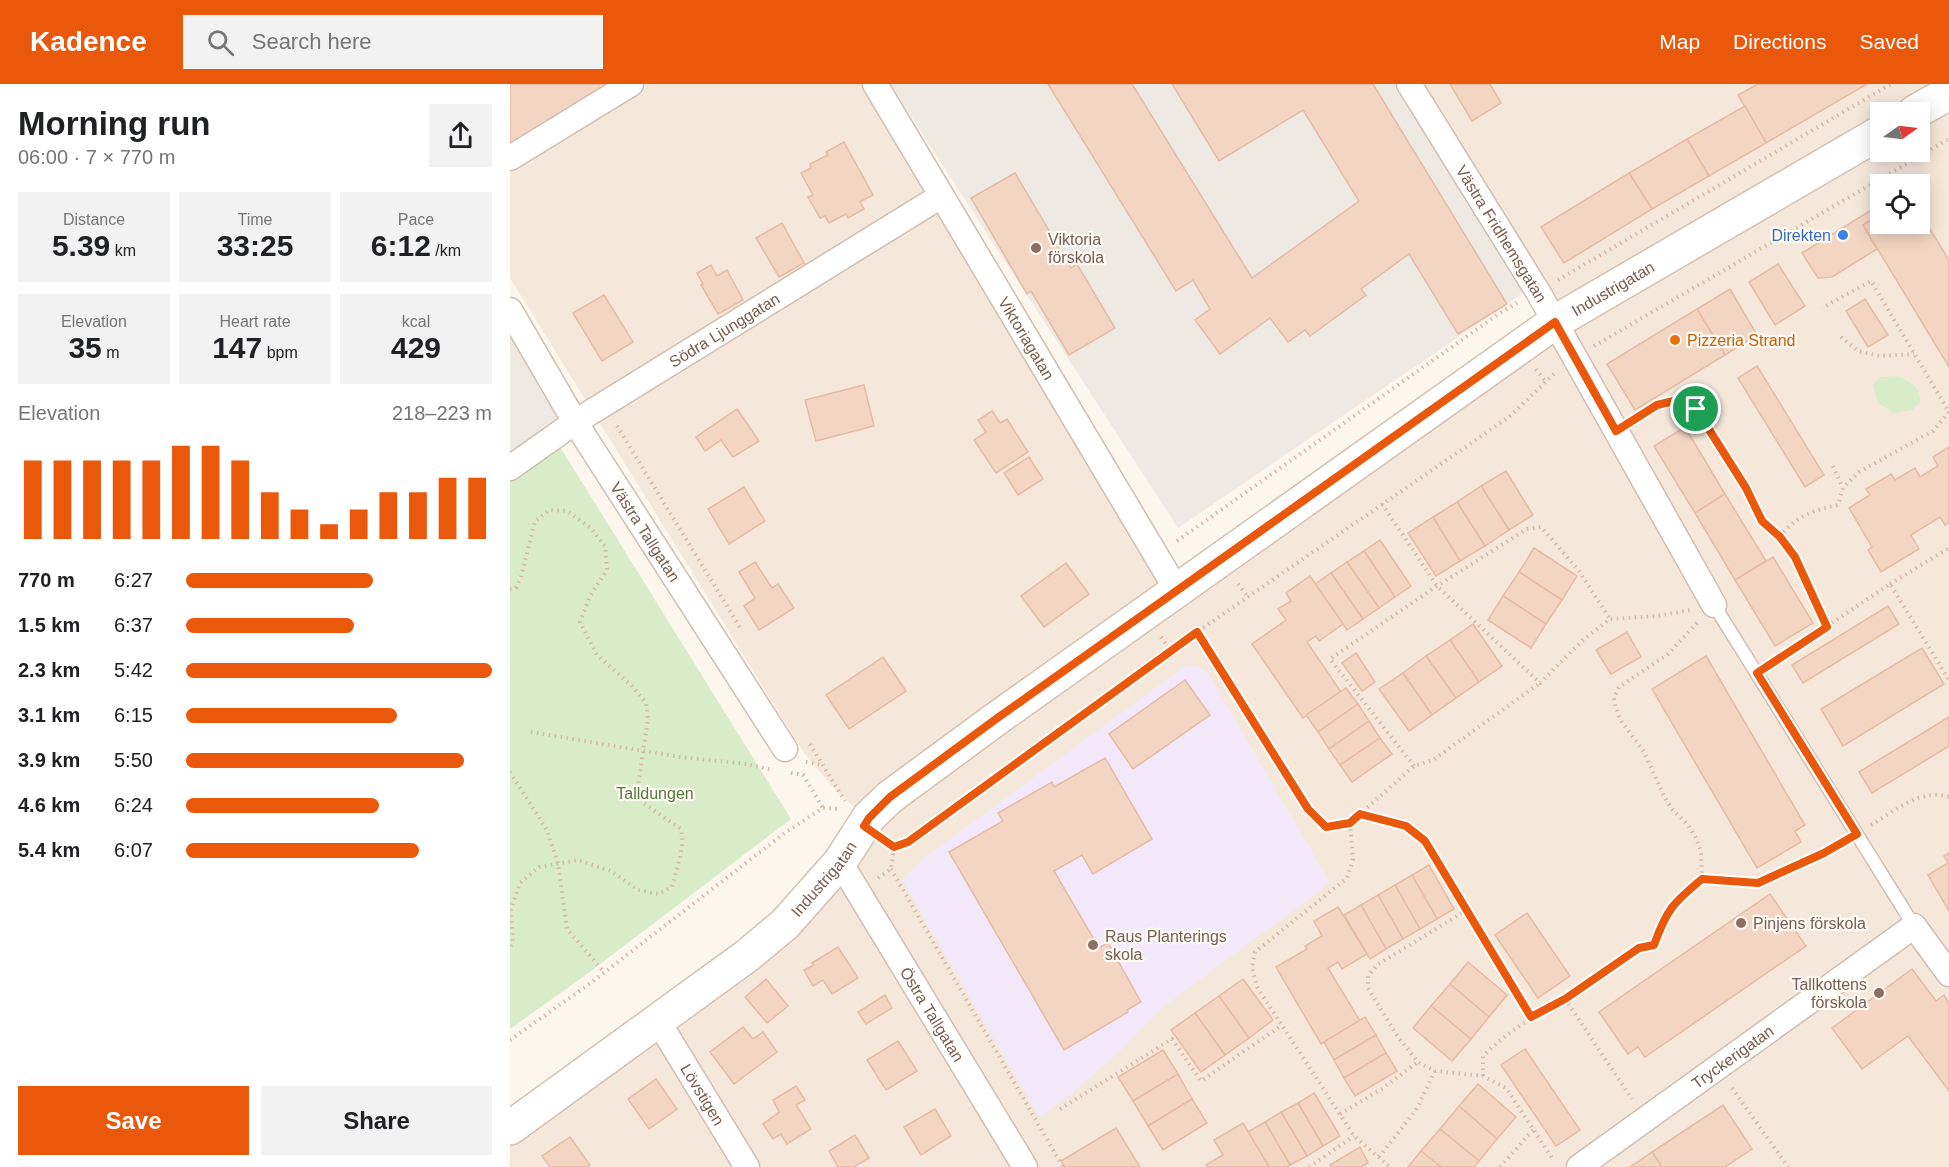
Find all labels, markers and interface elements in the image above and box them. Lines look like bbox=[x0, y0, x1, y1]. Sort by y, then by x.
search box bbox=[183, 15, 603, 69]
text: Kadence bbox=[30, 26, 147, 57]
icon: search bbox=[204, 26, 237, 59]
text: Search here bbox=[252, 29, 372, 54]
text: Map bbox=[1659, 30, 1700, 53]
text: Directions bbox=[1733, 30, 1826, 53]
text: Saved bbox=[1859, 30, 1919, 53]
north arrow bbox=[1870, 102, 1930, 162]
map controls bbox=[1870, 102, 1930, 234]
button: share bbox=[429, 104, 492, 167]
text: Morning run bbox=[18, 105, 210, 142]
text: 06:00 · 7 × 770 m bbox=[18, 146, 175, 168]
street label: Västra Fridhemsgatan bbox=[1453, 162, 1550, 305]
button: locate bbox=[1870, 174, 1930, 234]
text: Distance bbox=[63, 211, 125, 228]
text: Time bbox=[238, 211, 272, 228]
text: Pace bbox=[398, 211, 434, 228]
place label: Direkten bbox=[1771, 227, 1831, 244]
marker: Direkten bbox=[1836, 228, 1850, 242]
text: 5.39 bbox=[52, 229, 110, 262]
text: 33:25 bbox=[217, 229, 293, 262]
text: 6:12 bbox=[371, 229, 431, 262]
place label: Viktoria förskola bbox=[1048, 231, 1104, 266]
marker: Viktoria förskola bbox=[1029, 241, 1043, 255]
text: km bbox=[110, 242, 136, 259]
text: /km bbox=[431, 242, 461, 259]
street label: Industrigatan bbox=[1569, 258, 1657, 319]
street label: Södra Ljunggatan bbox=[666, 290, 783, 371]
street label: Viktoriagatan bbox=[995, 294, 1057, 383]
text: Elevation bbox=[61, 313, 127, 330]
text: Heart rate bbox=[219, 313, 291, 330]
text: kcal bbox=[402, 313, 430, 330]
text: 35 bbox=[68, 331, 102, 364]
text: 147 bbox=[212, 331, 262, 364]
text: 429 bbox=[391, 331, 441, 364]
place label: Pizzeria Strand bbox=[1687, 332, 1796, 349]
marker: Pizzeria Strand bbox=[1668, 333, 1682, 347]
text: m bbox=[102, 344, 120, 361]
text: bpm bbox=[262, 344, 298, 361]
pin bbox=[1670, 383, 1721, 434]
icon: arrive bbox=[1679, 392, 1712, 425]
text: Elevation bbox=[18, 402, 100, 424]
text: 218–223 m bbox=[392, 402, 492, 424]
street label: Västra Tallgatan bbox=[607, 479, 683, 585]
text: 770 m bbox=[18, 569, 75, 591]
text: 6:27 bbox=[114, 569, 153, 591]
text: 1.5 km bbox=[18, 614, 80, 636]
text: 6:37 bbox=[114, 614, 153, 636]
text: 2.3 km bbox=[18, 659, 80, 681]
text: 5:42 bbox=[114, 659, 153, 681]
text: 3.1 km bbox=[18, 704, 80, 726]
text: 6:15 bbox=[114, 704, 153, 726]
text: 3.9 km bbox=[18, 749, 80, 771]
text: 5:50 bbox=[114, 749, 153, 771]
park label: Talldungen bbox=[616, 785, 694, 802]
text: 4.6 km bbox=[18, 794, 80, 816]
text: 6:24 bbox=[114, 794, 153, 816]
street label: Industrigatan bbox=[788, 838, 860, 920]
text: 5.4 km bbox=[18, 839, 80, 861]
text: 6:07 bbox=[114, 839, 153, 861]
place label: Pinjens förskola bbox=[1753, 915, 1866, 932]
marker: Pinjens förskola bbox=[1734, 916, 1748, 930]
place label: Raus Planterings skola bbox=[1105, 928, 1227, 963]
marker: Raus Planterings skola bbox=[1086, 938, 1100, 952]
street label: Östra Tallgatan bbox=[897, 964, 967, 1065]
place label: Tallkottens förskola bbox=[1791, 976, 1867, 1011]
marker: Tallkottens förskola bbox=[1872, 986, 1886, 1000]
street label: Tryckerigatan bbox=[1689, 1022, 1777, 1092]
street label: Lövstigen bbox=[677, 1061, 727, 1128]
button: Save bbox=[18, 1086, 249, 1155]
button: Share bbox=[261, 1086, 492, 1155]

